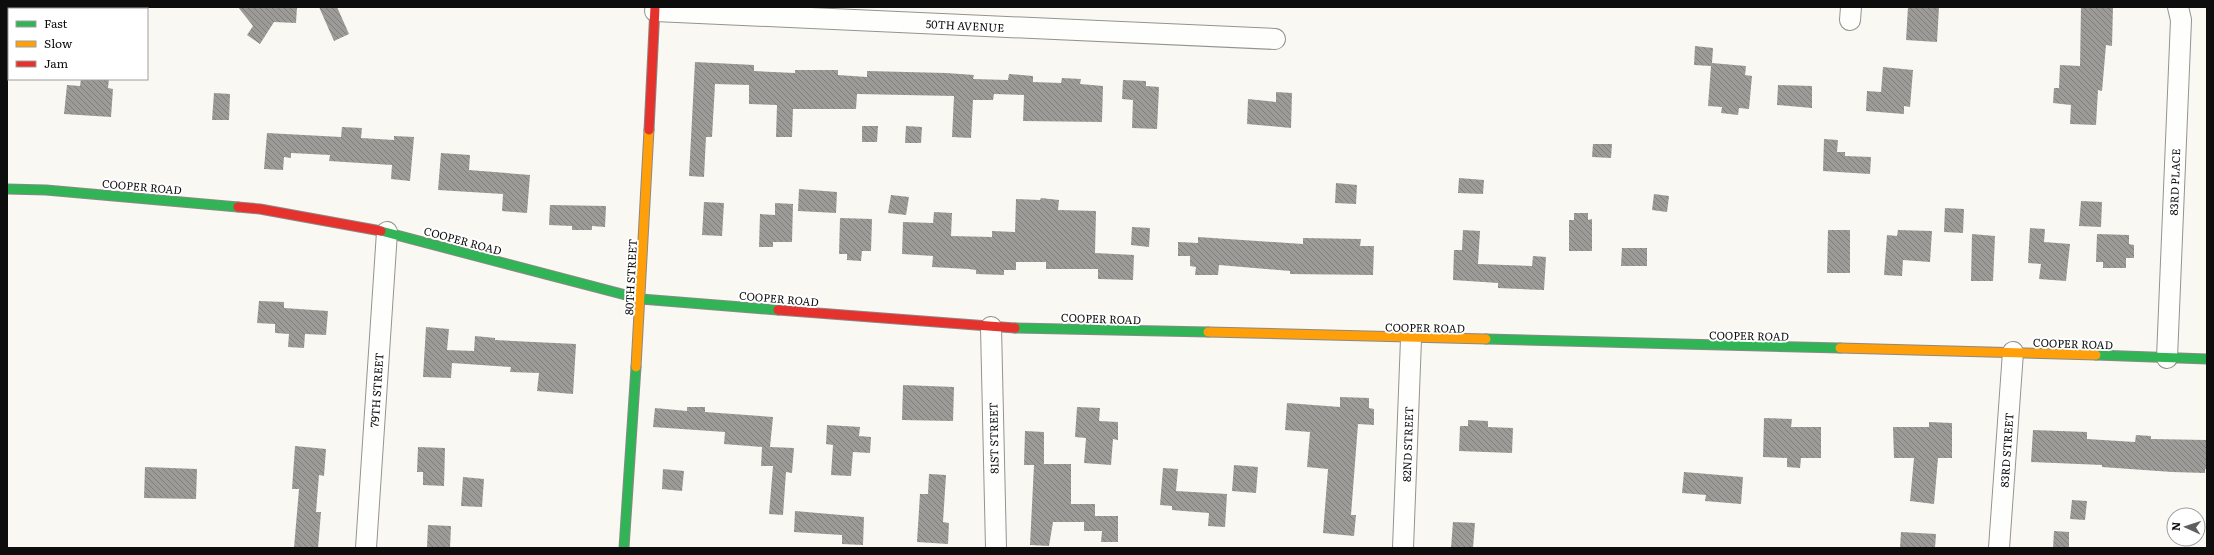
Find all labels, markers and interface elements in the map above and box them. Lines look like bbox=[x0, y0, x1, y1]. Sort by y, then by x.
legend bbox=[8, 8, 148, 80]
text: Fast bbox=[44, 14, 68, 32]
street label: 50TH AVENUE bbox=[925, 15, 1005, 35]
text: Slow bbox=[44, 34, 73, 52]
text: Jam bbox=[44, 54, 69, 72]
street label: 83RD PLACE bbox=[2165, 148, 2183, 216]
street label: COOPER ROAD bbox=[101, 175, 183, 197]
street label: COOPER ROAD bbox=[422, 222, 504, 258]
street label: 80TH STREET bbox=[620, 239, 640, 315]
street label: COOPER ROAD bbox=[738, 287, 820, 309]
street label: COOPER ROAD bbox=[1061, 309, 1141, 327]
street label: COOPER ROAD bbox=[1385, 318, 1465, 336]
street label: COOPER ROAD bbox=[1709, 326, 1789, 344]
street label: COOPER ROAD bbox=[2033, 334, 2113, 352]
street label: 79TH STREET bbox=[365, 352, 387, 428]
street label: 81ST STREET bbox=[984, 402, 1002, 474]
street label: 82ND STREET bbox=[1398, 406, 1416, 482]
street label: 83RD STREET bbox=[1995, 412, 2017, 488]
north arrow bbox=[2166, 507, 2206, 547]
text: N bbox=[2167, 521, 2183, 531]

